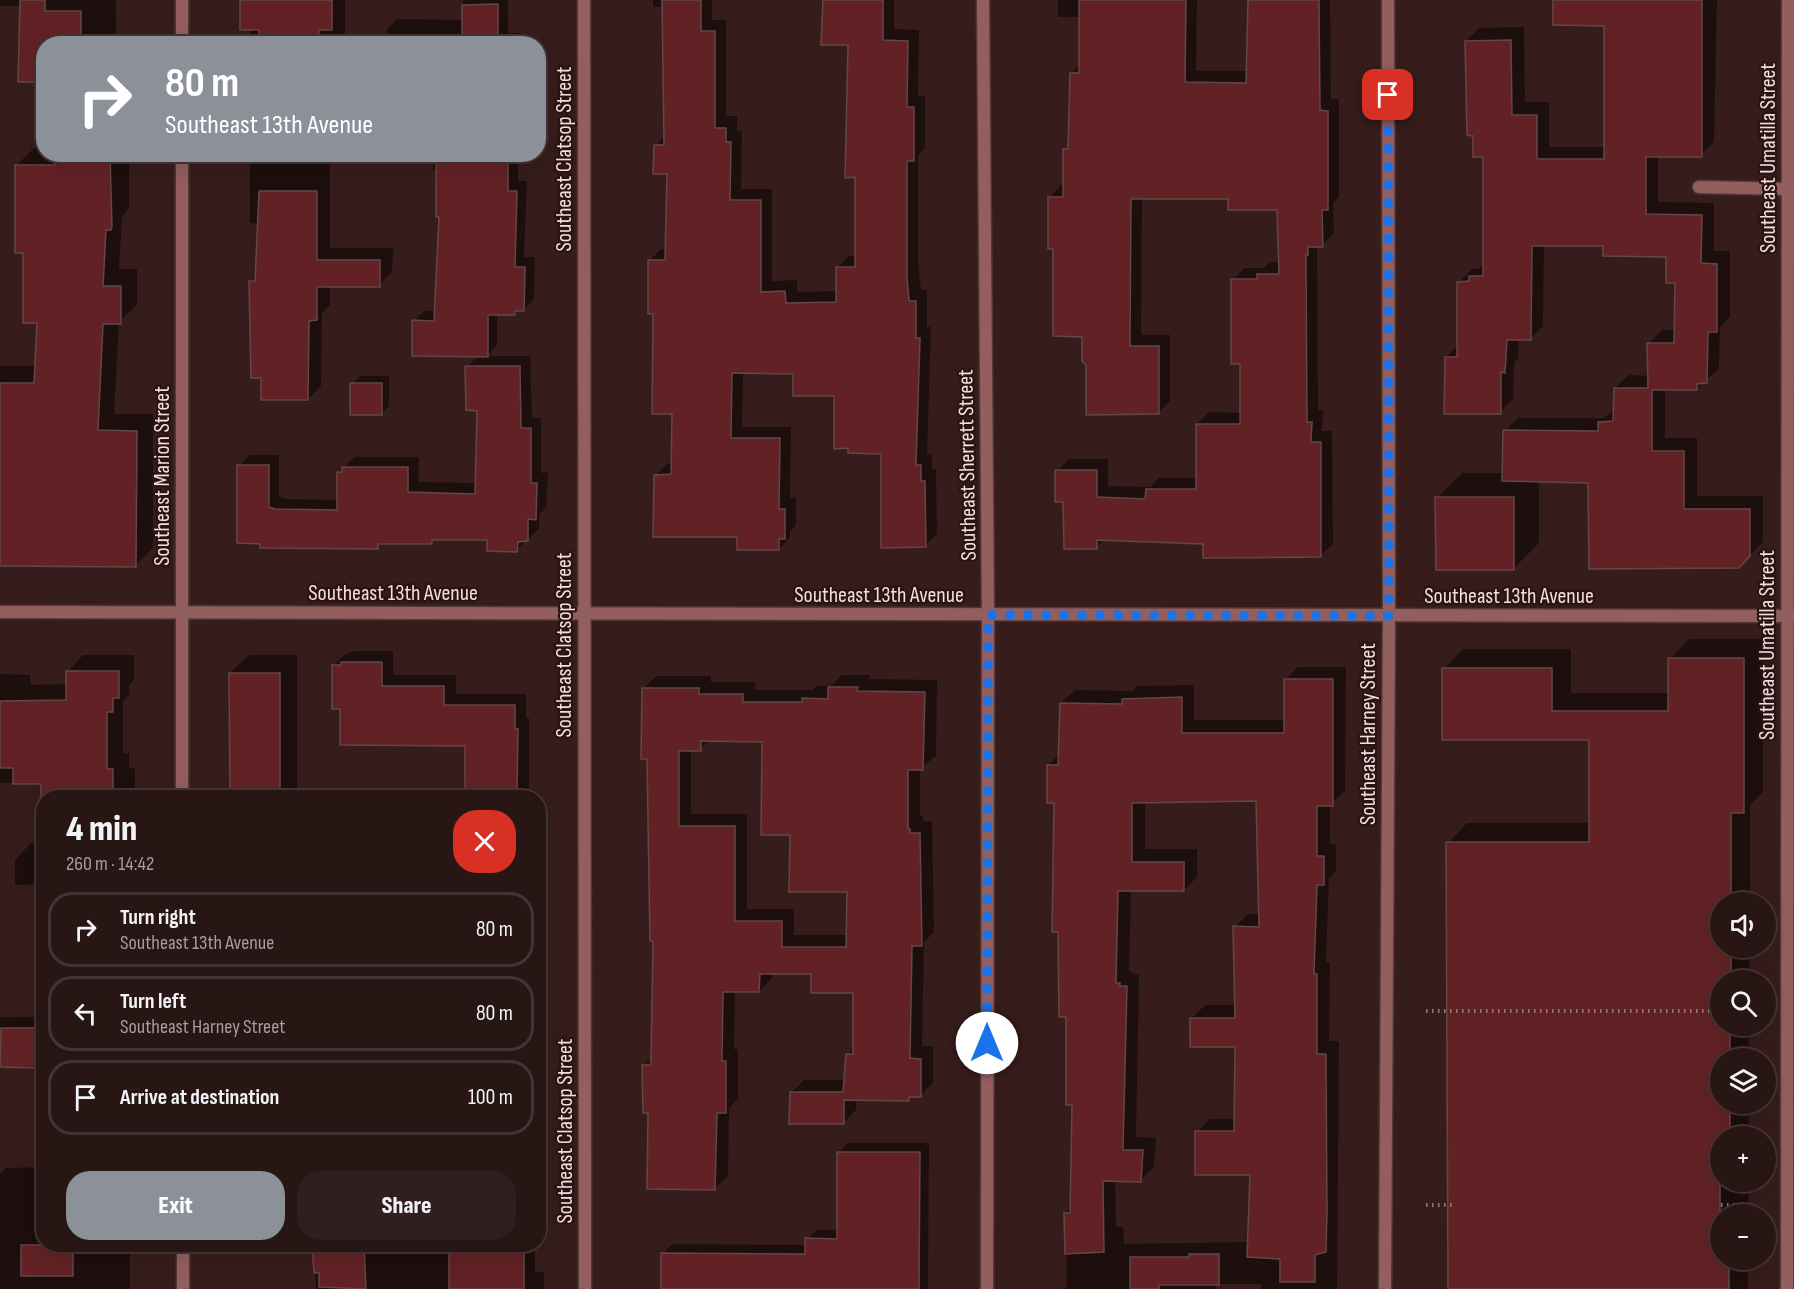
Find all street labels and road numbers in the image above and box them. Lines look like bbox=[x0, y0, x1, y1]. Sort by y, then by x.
street label: Southeast Umatilla Street bbox=[1755, 63, 1782, 253]
street label: Southeast Clatsop Street bbox=[551, 66, 578, 252]
street label: Southeast Sherrett Street bbox=[952, 369, 983, 561]
street label: Southeast Marion Street bbox=[149, 386, 176, 566]
street label: Southeast Umatilla Street bbox=[1754, 550, 1781, 740]
street label: Southeast Clatsop Street bbox=[551, 552, 578, 738]
street label: Southeast 13th Avenue bbox=[308, 580, 478, 607]
street label: Southeast 13th Avenue bbox=[794, 582, 964, 609]
street label: Southeast 13th Avenue bbox=[1424, 583, 1594, 610]
street label: Southeast Harney Street bbox=[1355, 643, 1382, 825]
street label: Southeast Clatsop Street bbox=[552, 1038, 579, 1224]

